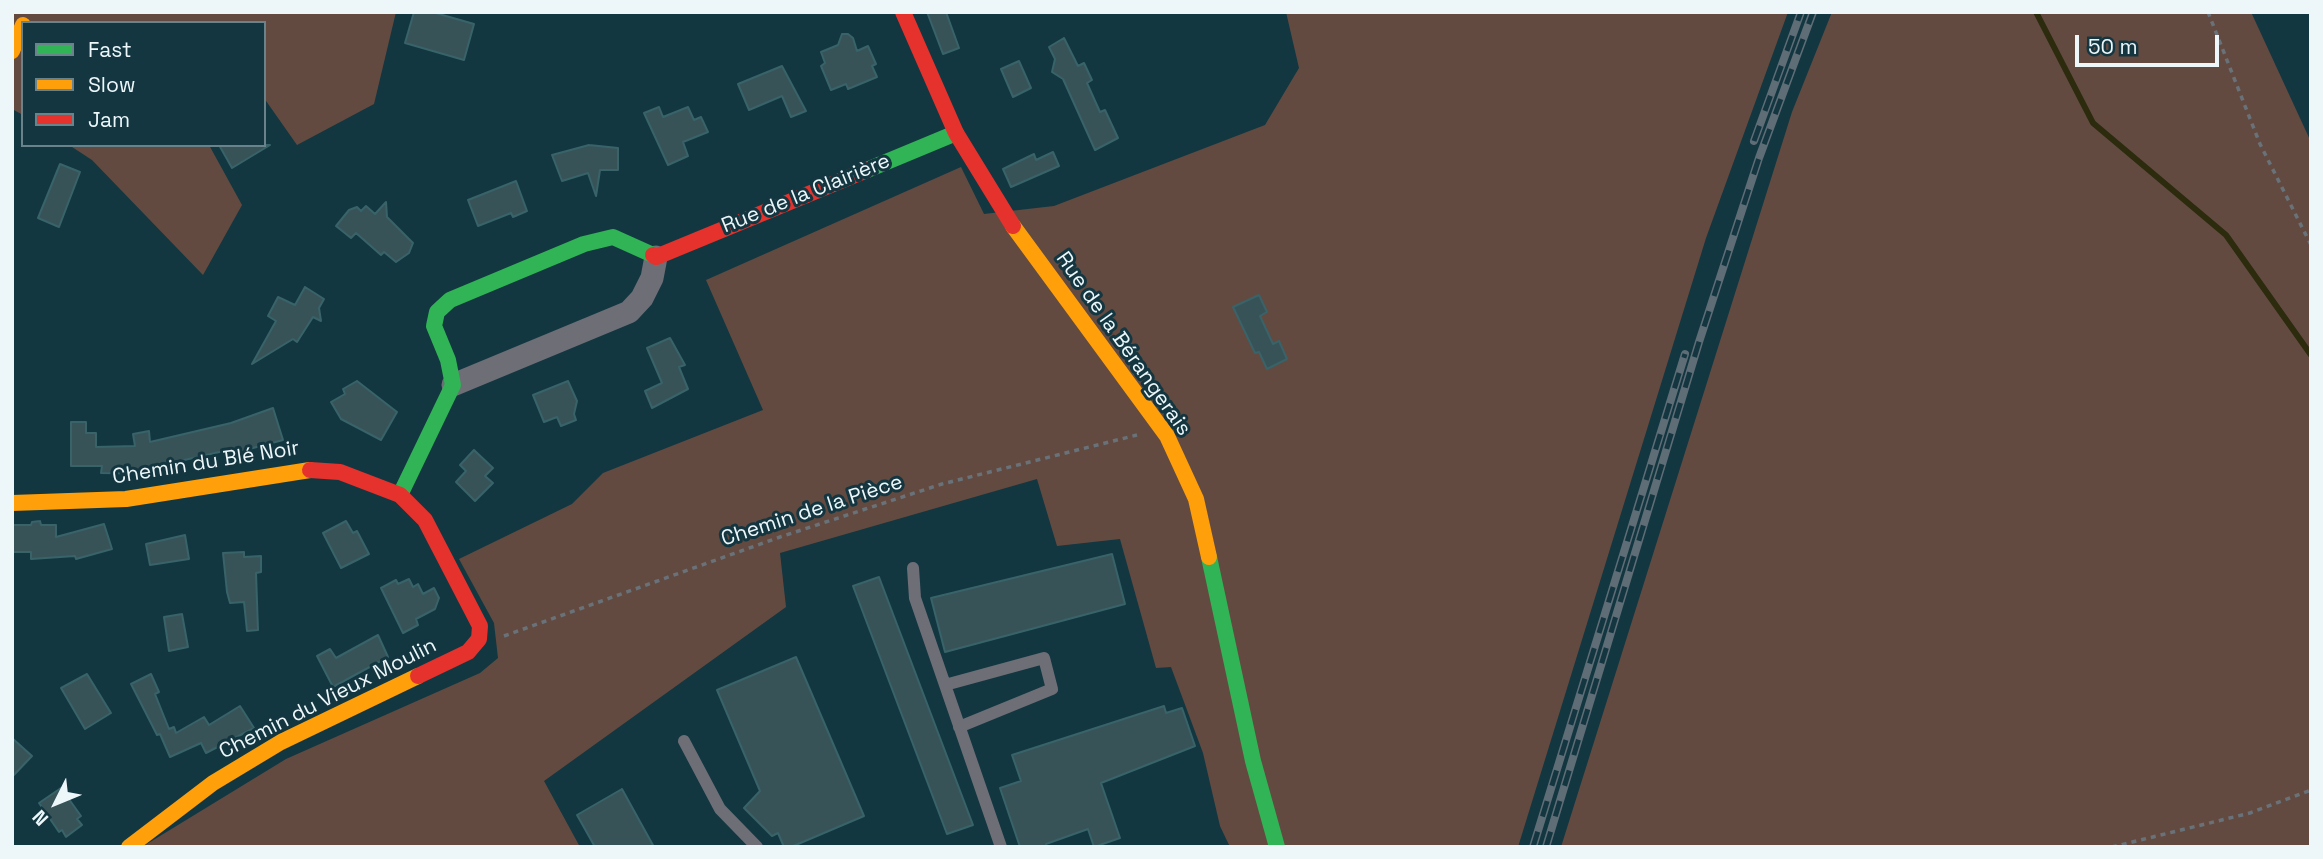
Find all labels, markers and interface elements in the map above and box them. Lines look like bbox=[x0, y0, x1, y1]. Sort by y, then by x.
legend bbox=[21, 21, 266, 147]
scale bar bbox=[2078, 21, 2222, 65]
text: 50 m bbox=[2088, 33, 2138, 60]
text: Fast bbox=[88, 36, 132, 63]
text: Slow bbox=[88, 71, 136, 98]
text: Jam bbox=[88, 106, 130, 133]
street label: Rue de la Clairière bbox=[718, 149, 894, 239]
street label: Rue de la Bérangerais bbox=[1050, 247, 1196, 441]
street label: Chemin du Blé Noir bbox=[111, 436, 301, 490]
street label: Chemin de la Pièce bbox=[718, 470, 906, 552]
street label: Chemin du Vieux Moulin bbox=[215, 633, 441, 765]
north arrow bbox=[21, 768, 91, 838]
text: N bbox=[27, 804, 54, 831]

